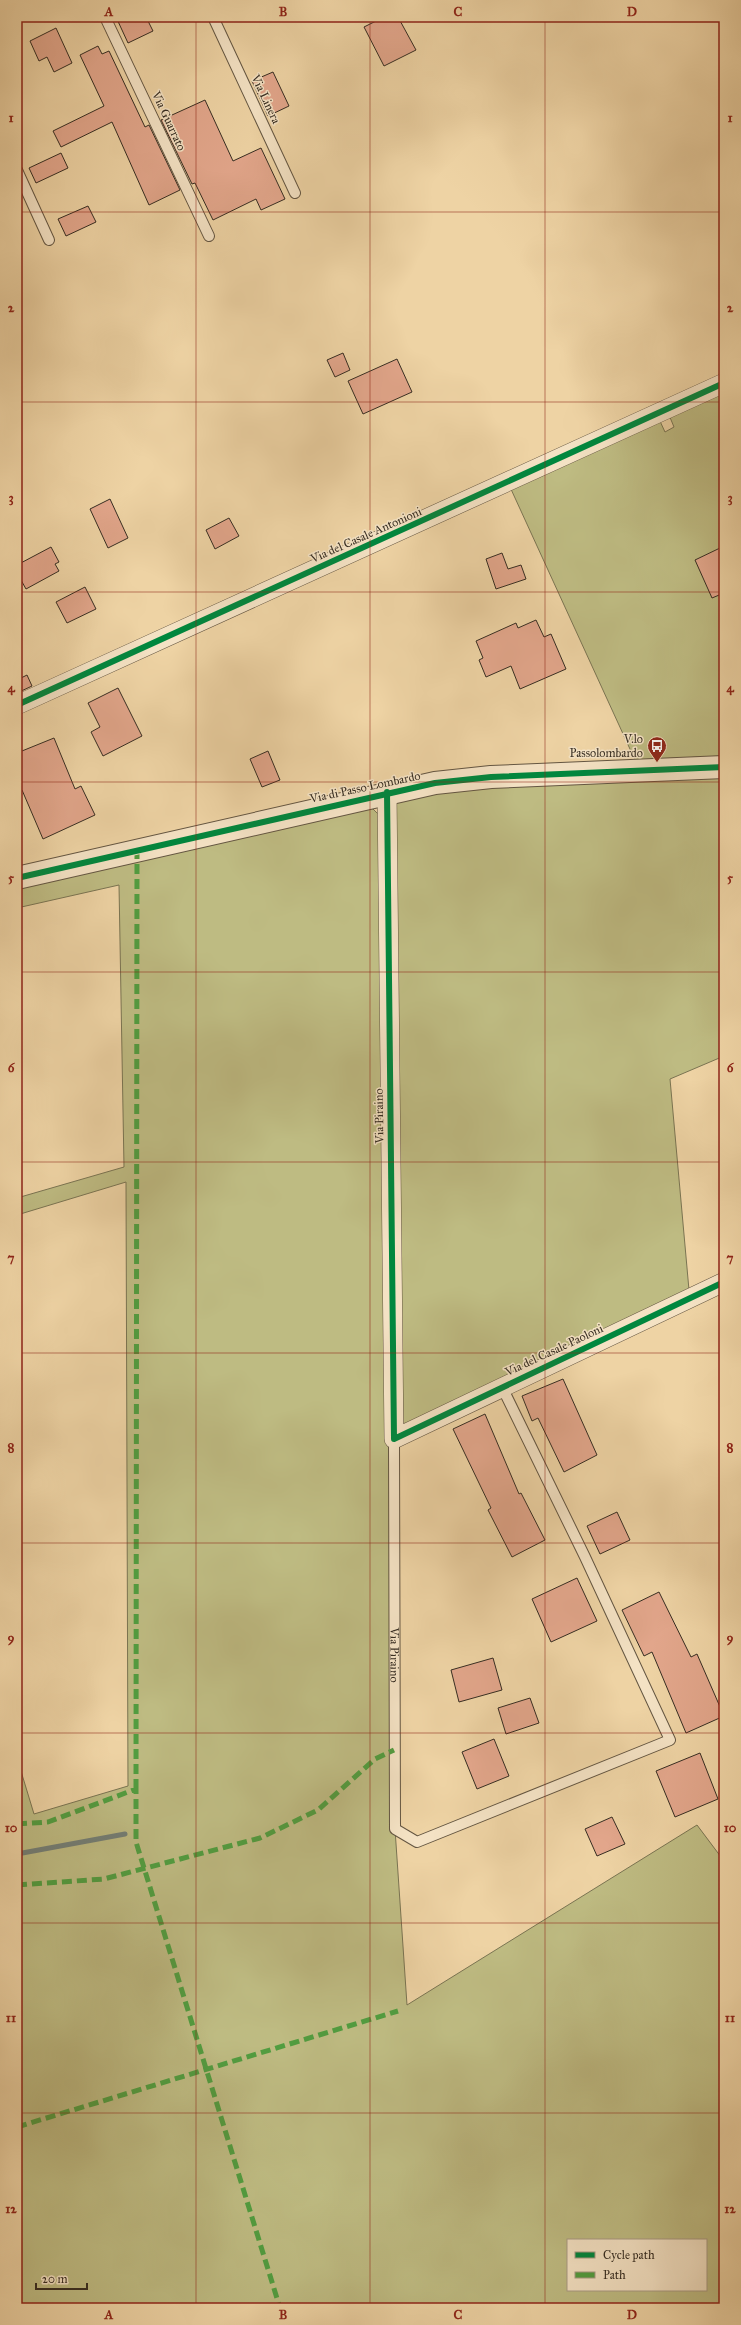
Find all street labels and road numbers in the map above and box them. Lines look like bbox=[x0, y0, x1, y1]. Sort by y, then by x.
street label: Via Linera bbox=[248, 71, 284, 127]
street label: Via Guarrato bbox=[149, 88, 189, 153]
street label: Via del Casale Antonioni bbox=[307, 504, 424, 566]
street label: Via di Passo Lombardo bbox=[307, 768, 422, 806]
street label: Via Piraino bbox=[372, 1088, 386, 1145]
street label: Via del Casale Paoloni bbox=[502, 1321, 606, 1379]
street label: Via Piraino bbox=[387, 1626, 402, 1683]

